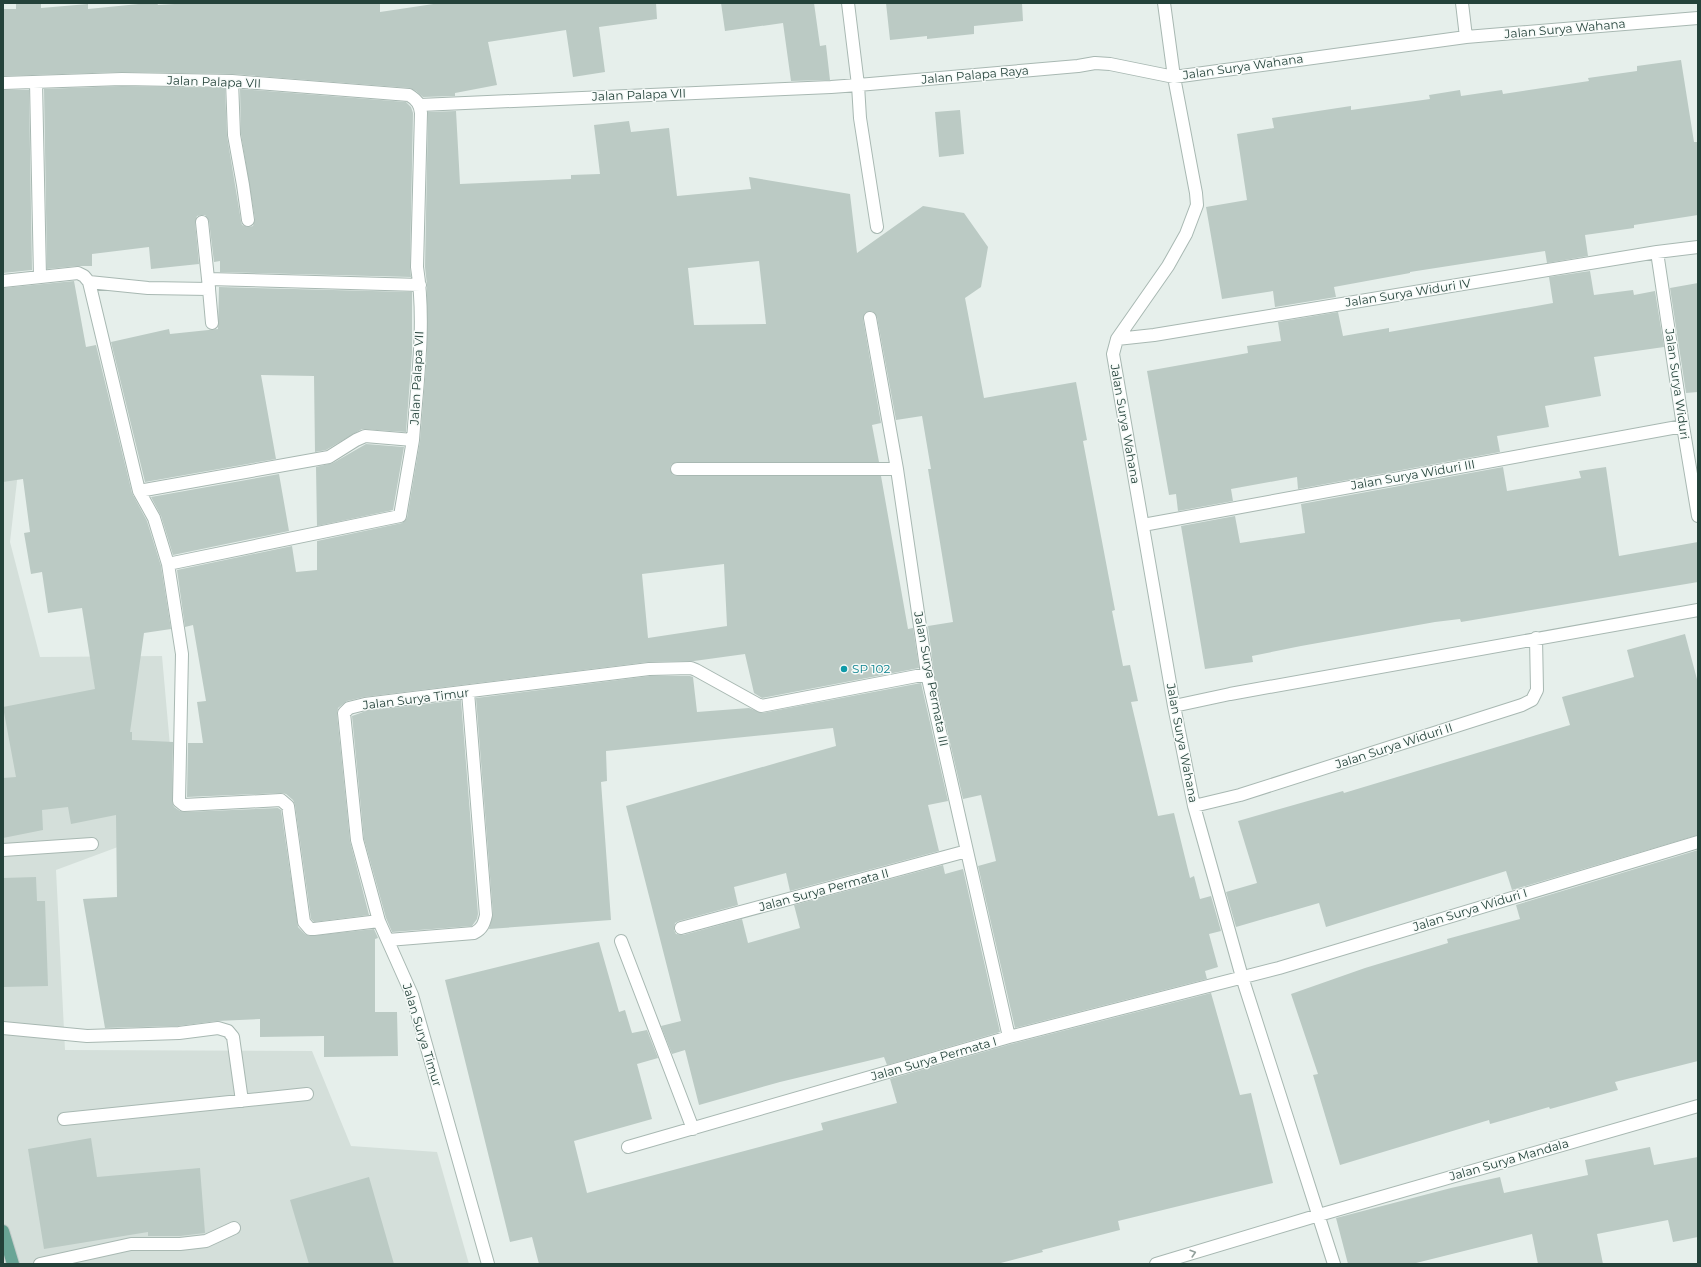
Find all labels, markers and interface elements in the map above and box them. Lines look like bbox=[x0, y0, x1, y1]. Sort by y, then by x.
street label: Jalan Surya Wahana bbox=[1503, 16, 1626, 41]
street label: Jalan Surya Wahana bbox=[1181, 51, 1304, 83]
street label: Jalan Palapa Raya bbox=[920, 62, 1029, 87]
street label: Jalan Palapa VII bbox=[166, 72, 261, 91]
street label: Jalan Palapa VII bbox=[591, 85, 686, 104]
street label: Jalan Surya Widuri IV bbox=[1343, 275, 1472, 310]
street label: Jalan Surya Widuri bbox=[1662, 327, 1693, 440]
street label: Jalan Palapa VII bbox=[406, 331, 426, 426]
street label: Jalan Surya Wahana bbox=[1107, 362, 1143, 485]
street label: Jalan Surya Widuri III bbox=[1349, 456, 1476, 493]
street label: Jalan Surya Permata III bbox=[911, 609, 952, 748]
place label: SP 102 bbox=[852, 661, 890, 676]
marker: SP 102 bbox=[839, 664, 849, 674]
street label: Jalan Surya Wahana bbox=[1163, 681, 1201, 804]
street label: Jalan Surya Timur bbox=[361, 685, 470, 713]
street label: Jalan Surya Widuri II bbox=[1332, 720, 1454, 772]
street label: Jalan Surya Permata II bbox=[756, 865, 890, 914]
street label: Jalan Surya Widuri I bbox=[1410, 885, 1529, 934]
street label: Jalan Surya Timur bbox=[399, 981, 445, 1088]
street label: Jalan Surya Permata I bbox=[868, 1033, 998, 1084]
street label: Jalan Surya Mandala bbox=[1446, 1135, 1570, 1184]
one-way arrow bbox=[1190, 1249, 1197, 1258]

